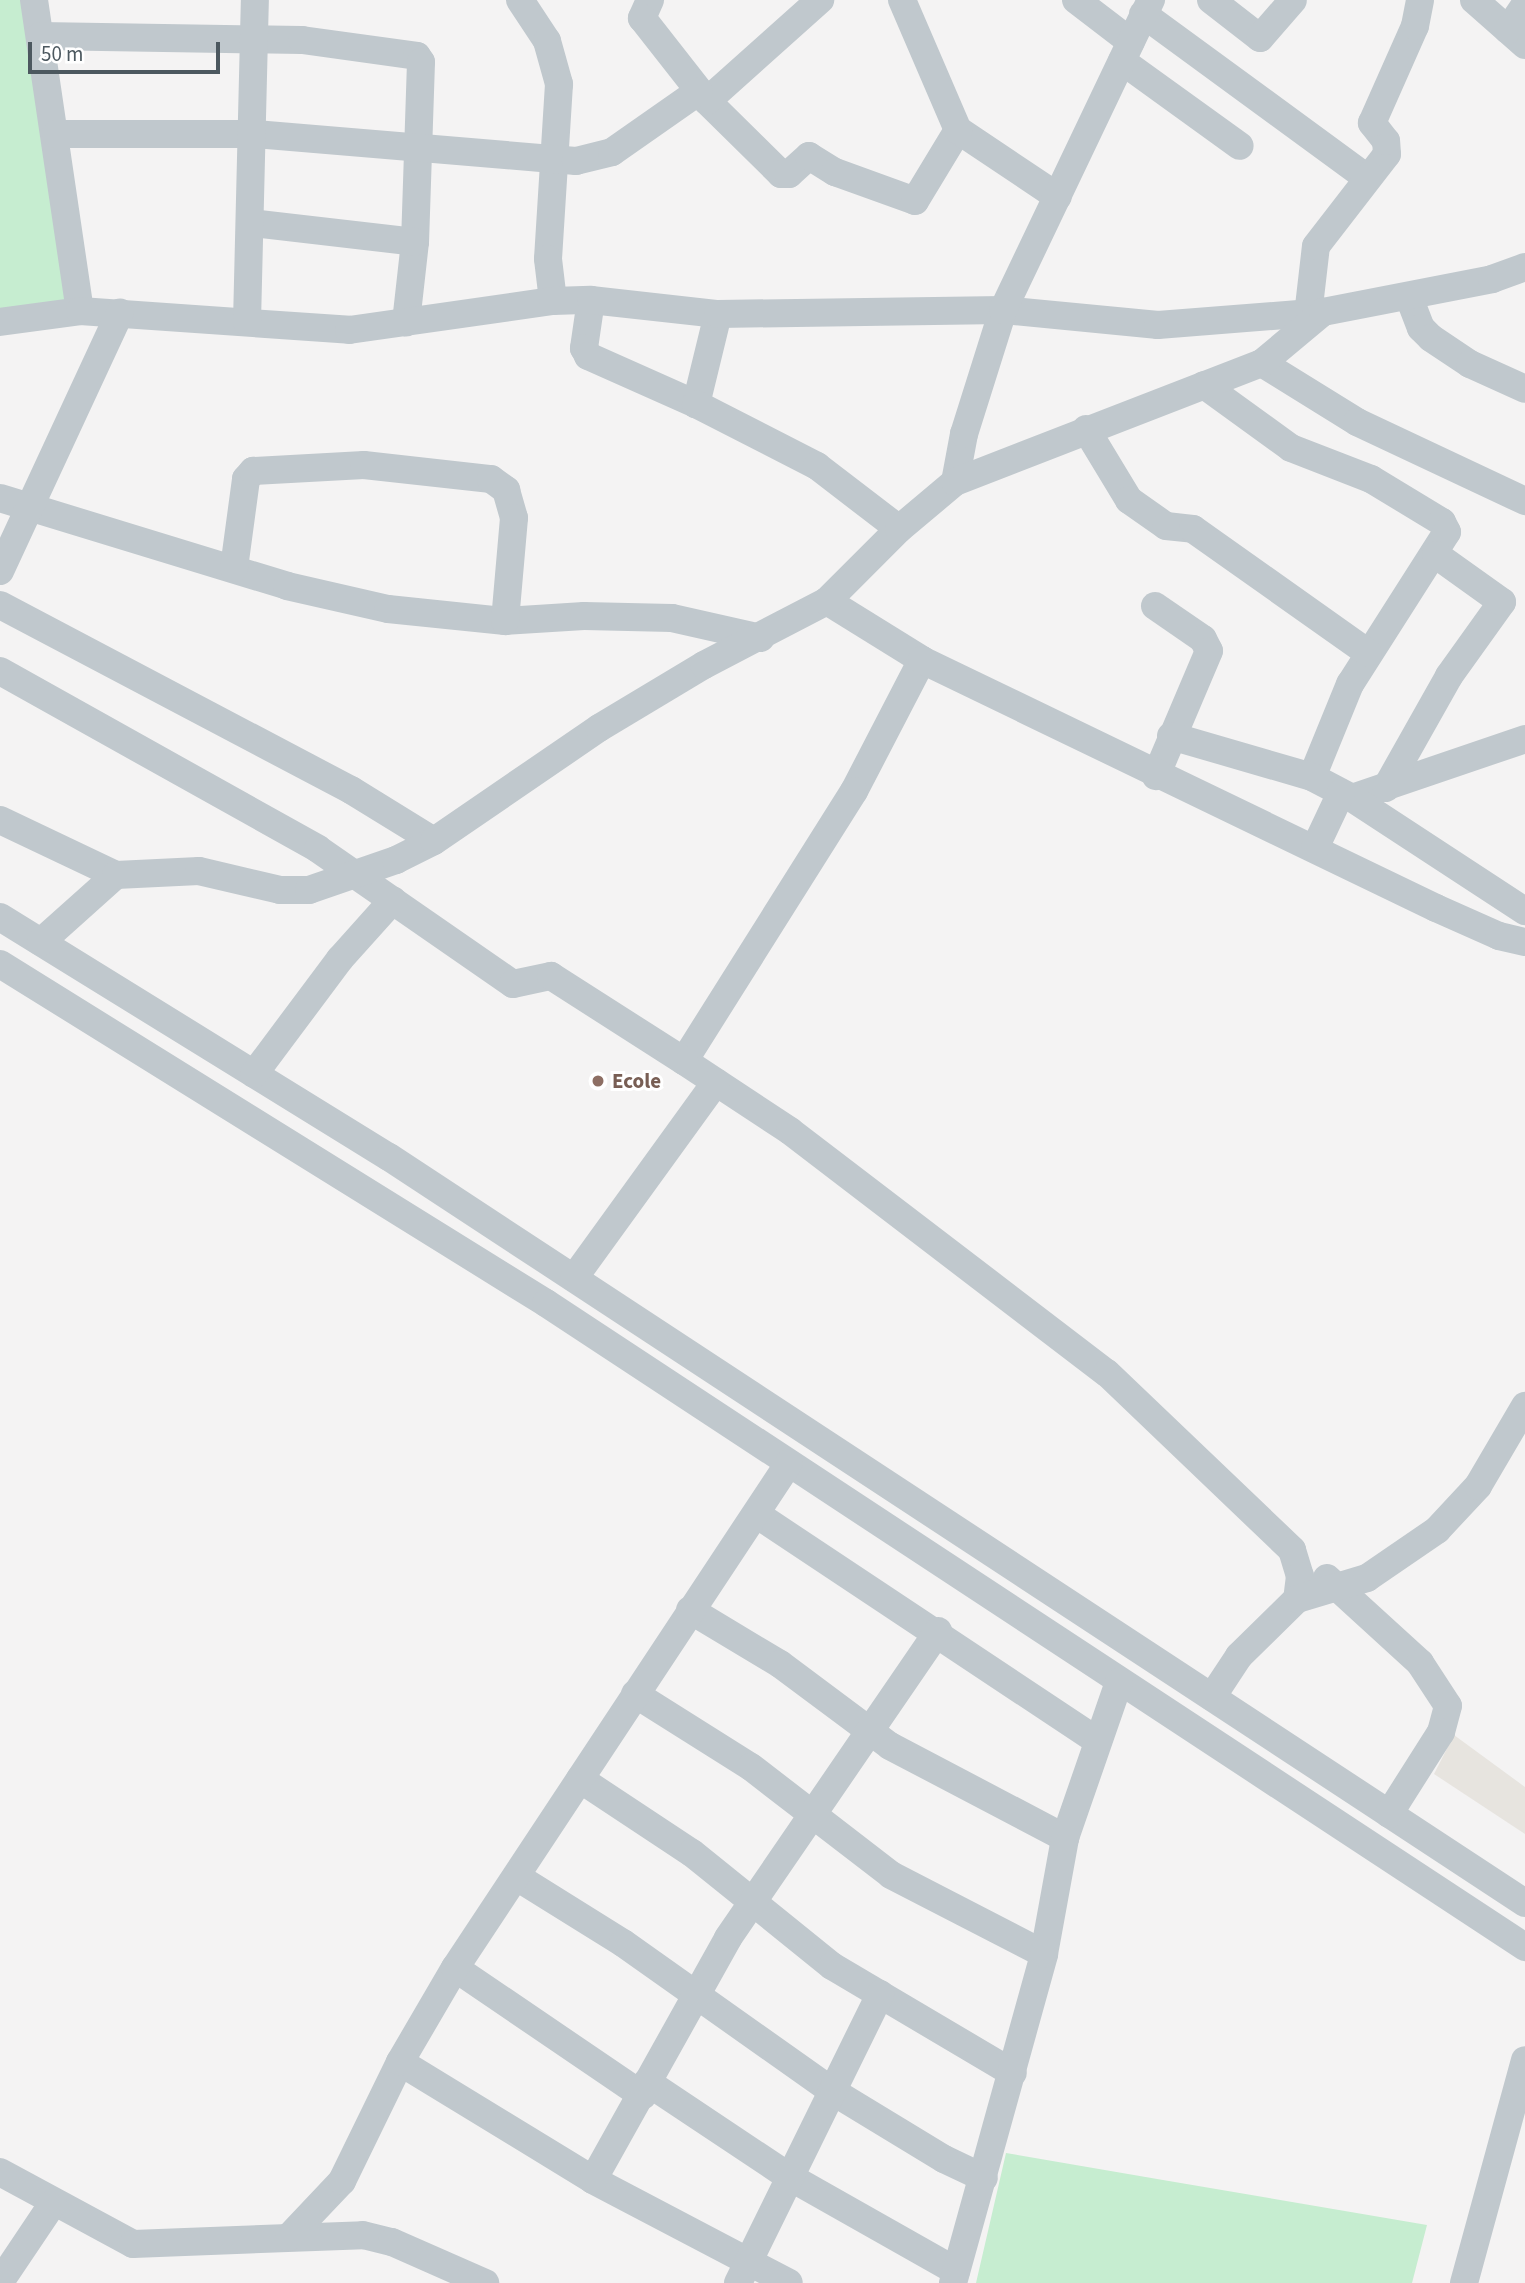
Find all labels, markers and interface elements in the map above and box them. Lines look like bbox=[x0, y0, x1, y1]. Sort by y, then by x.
scale bar bbox=[32, 28, 224, 72]
text: 50 m bbox=[41, 39, 83, 69]
place label: Ecole bbox=[612, 1068, 661, 1094]
marker: Ecole bbox=[590, 1073, 606, 1089]

